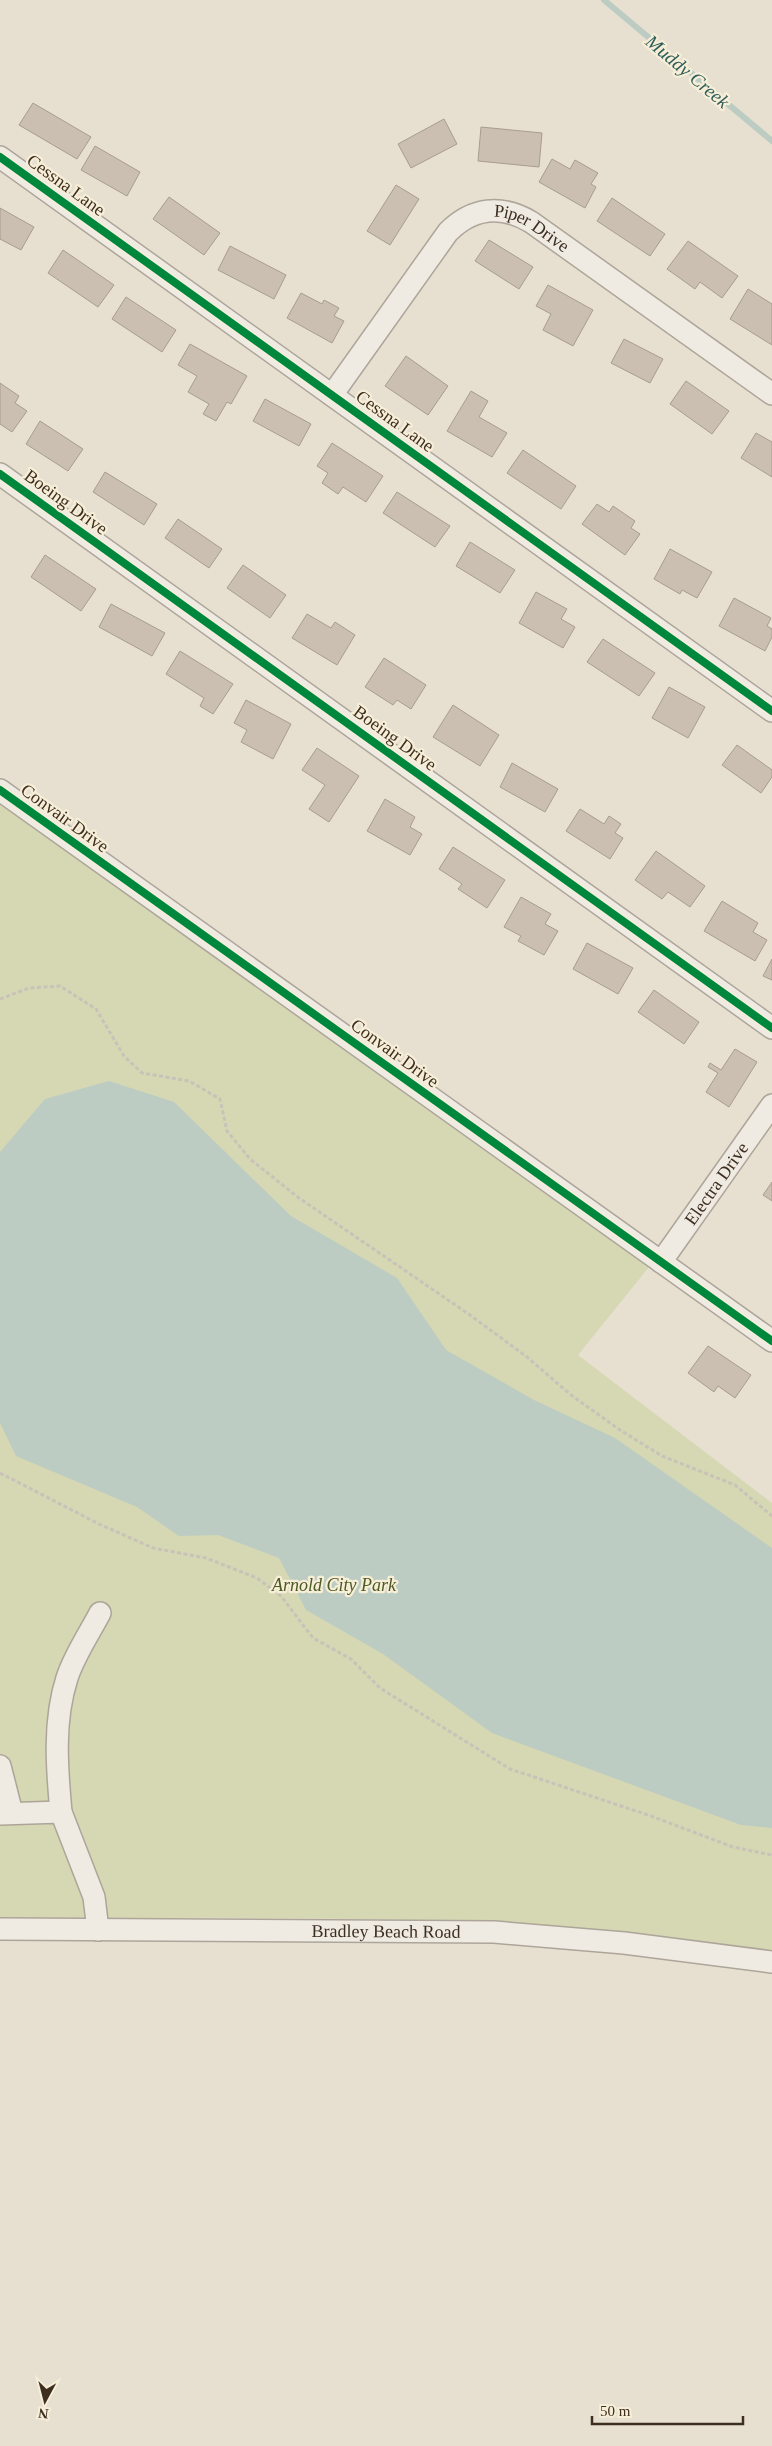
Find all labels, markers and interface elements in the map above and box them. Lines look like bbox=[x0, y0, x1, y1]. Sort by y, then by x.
water label: Muddy Creek bbox=[641, 30, 734, 113]
street label: Cessna Lane bbox=[23, 150, 109, 220]
street label: Piper Drive bbox=[493, 201, 573, 256]
street label: Cessna Lane bbox=[352, 386, 438, 456]
street label: Boeing Drive bbox=[21, 465, 111, 539]
street label: Boeing Drive bbox=[350, 701, 440, 775]
street label: Convair Drive bbox=[17, 779, 113, 857]
street label: Convair Drive bbox=[347, 1014, 443, 1092]
street label: Electra Drive bbox=[680, 1138, 752, 1229]
park label: Arnold City Park bbox=[271, 1575, 397, 1595]
street label: Bradley Beach Road bbox=[311, 1921, 461, 1942]
north arrow bbox=[20, 2376, 70, 2426]
scale bar bbox=[592, 2394, 743, 2426]
text: 50 m bbox=[600, 2403, 631, 2419]
text: N bbox=[38, 2405, 49, 2421]

